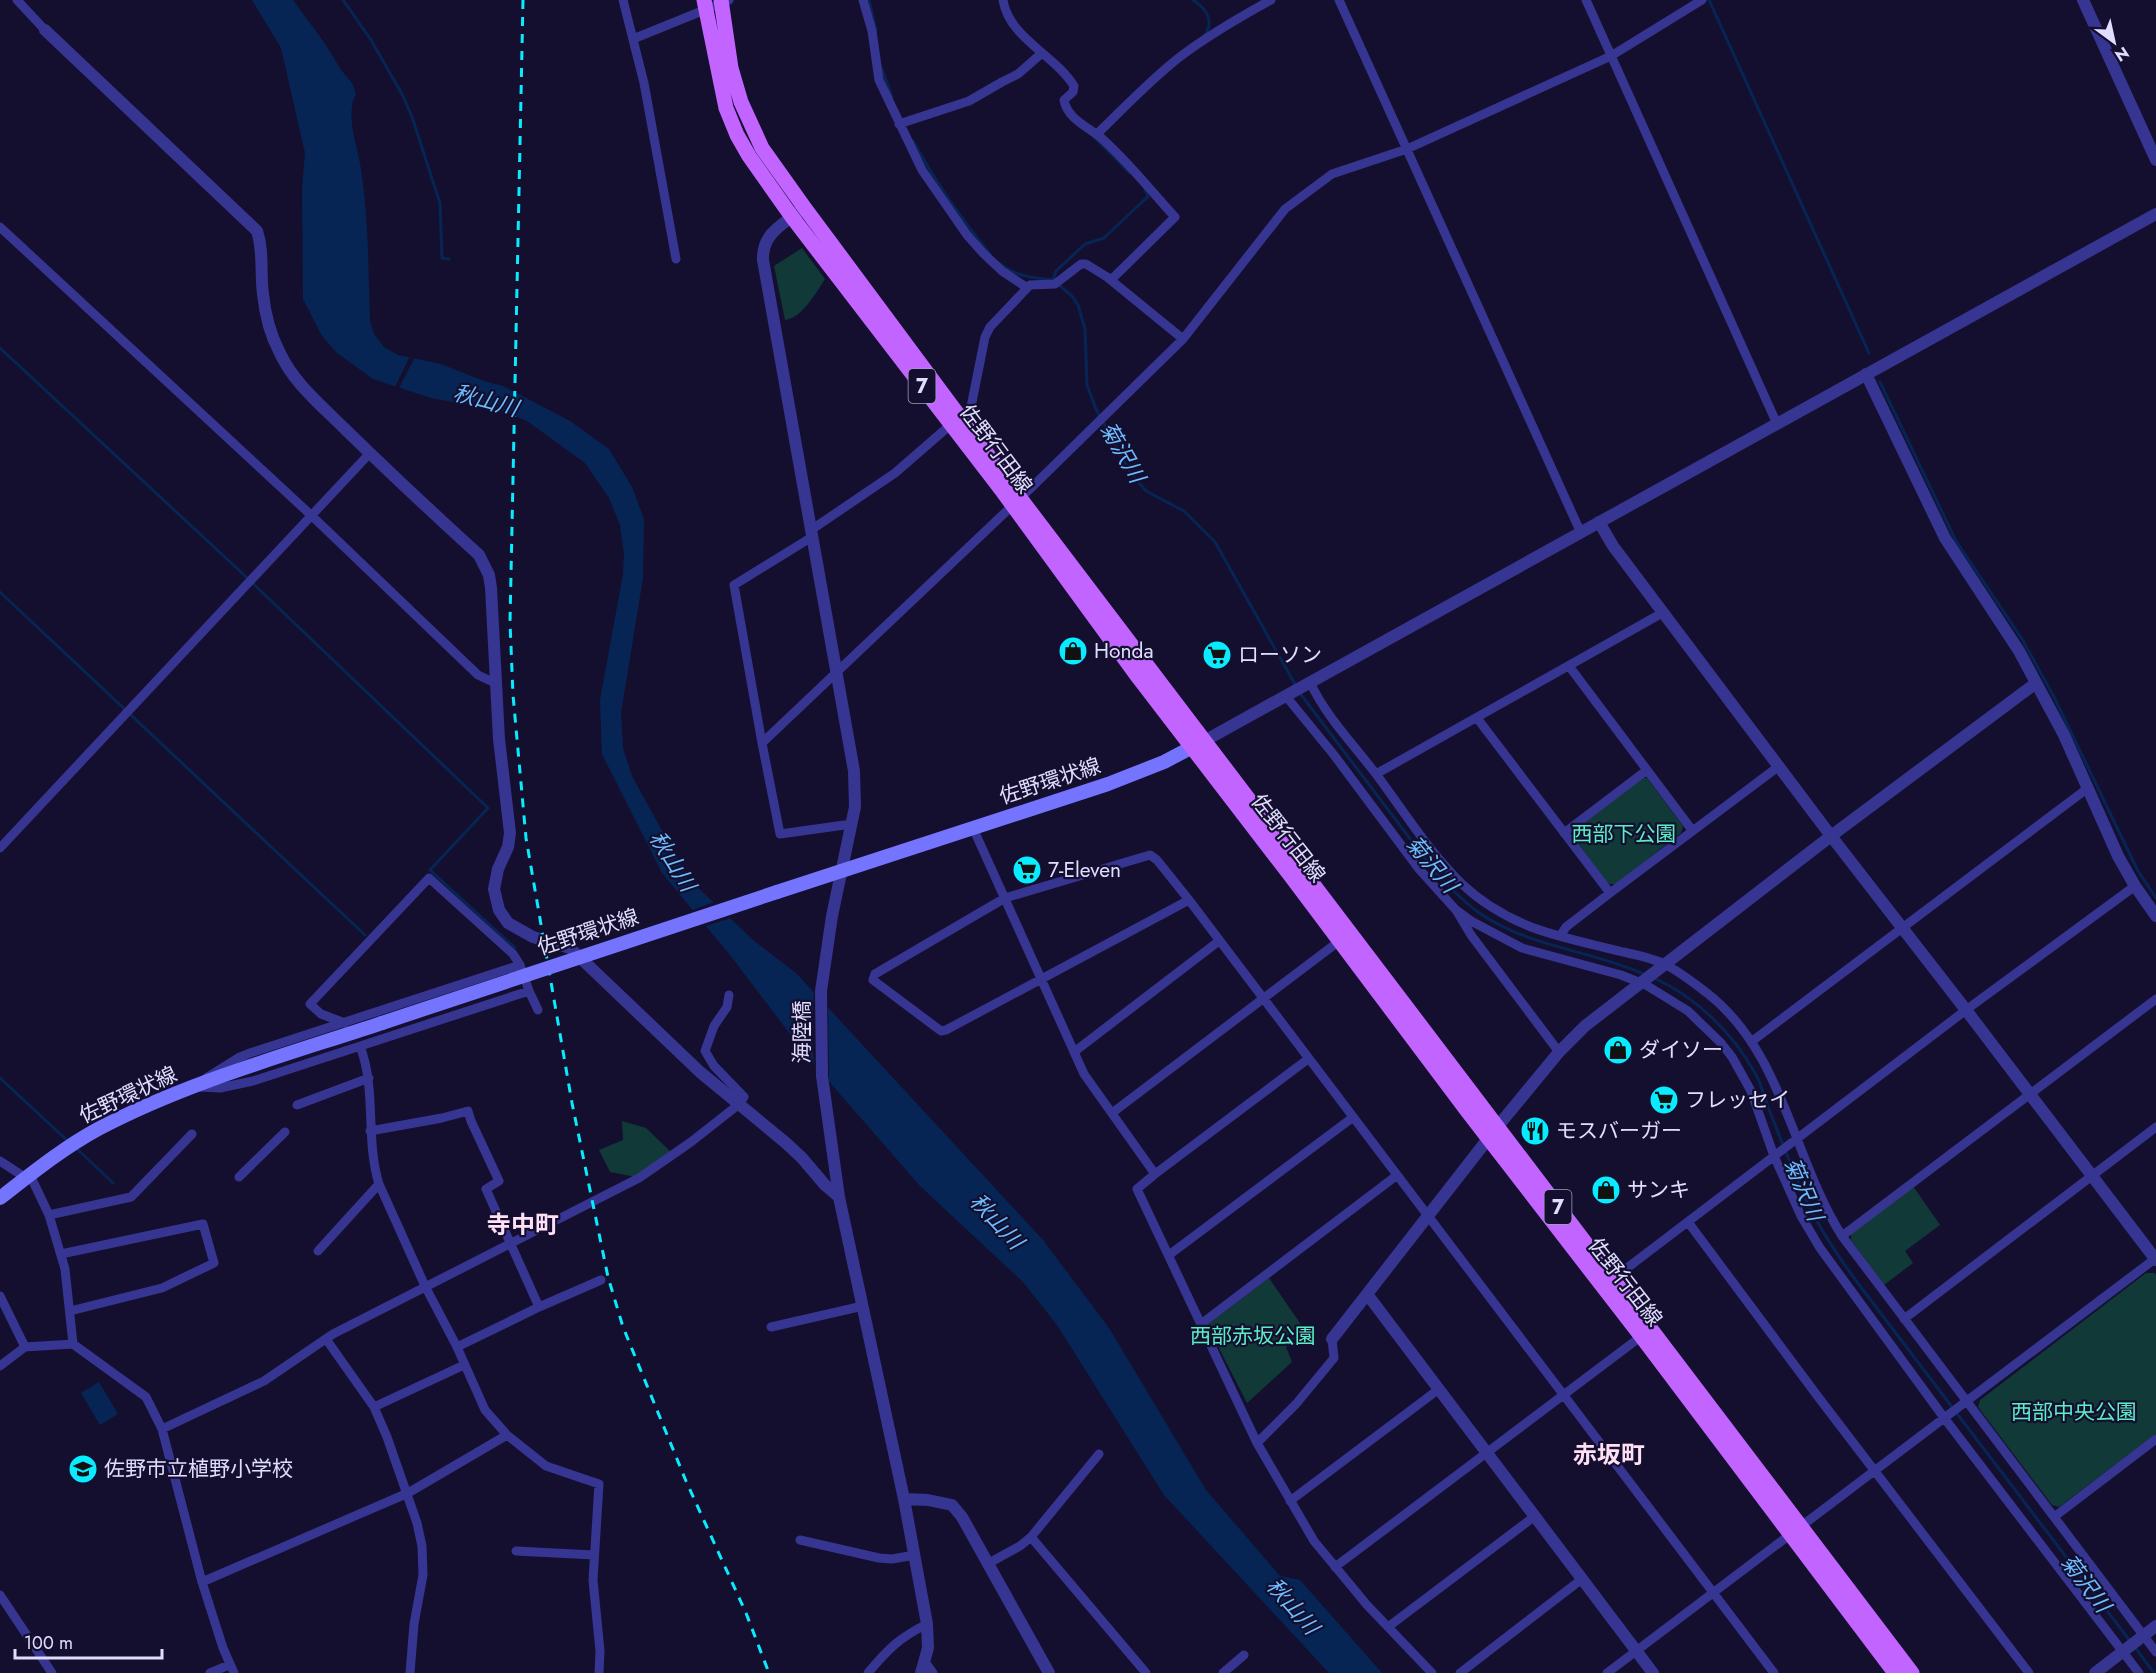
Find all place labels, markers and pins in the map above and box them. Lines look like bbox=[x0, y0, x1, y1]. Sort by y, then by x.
shop icon: Honda bbox=[1057, 635, 1089, 667]
place label: Honda bbox=[1094, 636, 1154, 666]
supermarket icon: ローソン bbox=[1201, 639, 1233, 671]
place label: ローソン bbox=[1238, 640, 1322, 670]
supermarket icon: 7-Eleven bbox=[1011, 854, 1043, 886]
place label: 7-Eleven bbox=[1048, 855, 1121, 885]
shop icon: ダイソー bbox=[1602, 1034, 1634, 1066]
place label: ダイソー bbox=[1639, 1035, 1723, 1065]
supermarket icon: フレッセイ bbox=[1648, 1084, 1680, 1116]
place label: フレッセイ bbox=[1685, 1085, 1790, 1115]
restaurant icon: モスバーガー bbox=[1519, 1115, 1551, 1147]
place label: モスバーガー bbox=[1556, 1116, 1682, 1146]
shop icon: サンキ bbox=[1590, 1174, 1622, 1206]
place label: サンキ bbox=[1627, 1175, 1690, 1205]
school or university icon: 佐野市立植野小学校 bbox=[67, 1453, 99, 1485]
place label: 佐野市立植野小学校 bbox=[104, 1454, 293, 1484]

